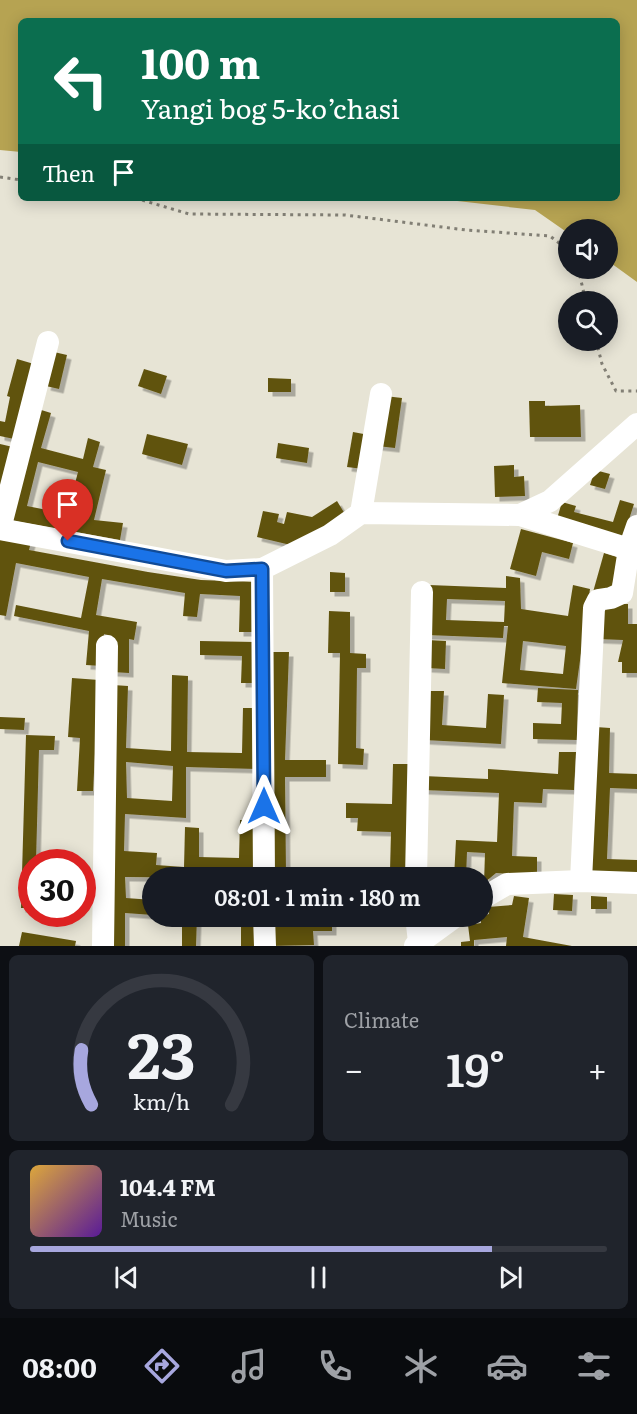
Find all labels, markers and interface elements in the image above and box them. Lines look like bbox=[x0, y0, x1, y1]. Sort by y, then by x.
text: 100 m bbox=[141, 30, 260, 92]
icon: left bbox=[42, 42, 120, 120]
text: Yangi bog 5-koʼchasi bbox=[141, 87, 400, 127]
text: Then bbox=[42, 156, 95, 189]
icon: arrive bbox=[107, 156, 140, 189]
map controls bbox=[558, 219, 618, 351]
button: sound bbox=[558, 219, 618, 279]
button: search bbox=[558, 291, 618, 351]
pin bbox=[42, 479, 93, 541]
icon: arrive bbox=[51, 488, 84, 521]
position arrow bbox=[232, 774, 296, 838]
speed limit sign: 30 bbox=[18, 849, 96, 927]
text: 08:01 · 1 min · 180 m bbox=[214, 880, 421, 913]
text: Climate bbox=[344, 1004, 419, 1034]
text: 23 bbox=[127, 1006, 196, 1098]
text: 19° bbox=[446, 1034, 505, 1101]
text: − bbox=[344, 1043, 363, 1092]
text: + bbox=[588, 1043, 607, 1092]
text: km/h bbox=[133, 1085, 190, 1117]
text: 104.4 FM bbox=[120, 1170, 216, 1203]
text: Music bbox=[120, 1203, 177, 1233]
icon: previous bbox=[110, 1261, 143, 1294]
icon: pause bbox=[302, 1261, 335, 1294]
icon: next bbox=[494, 1261, 527, 1294]
icon: directions bbox=[141, 1345, 183, 1387]
icon: music bbox=[228, 1345, 270, 1387]
icon: phone bbox=[314, 1345, 356, 1387]
icon: climate bbox=[400, 1345, 442, 1387]
icon: car bbox=[486, 1345, 528, 1387]
icon: filters bbox=[573, 1345, 615, 1387]
text: 08:00 bbox=[22, 1346, 97, 1386]

